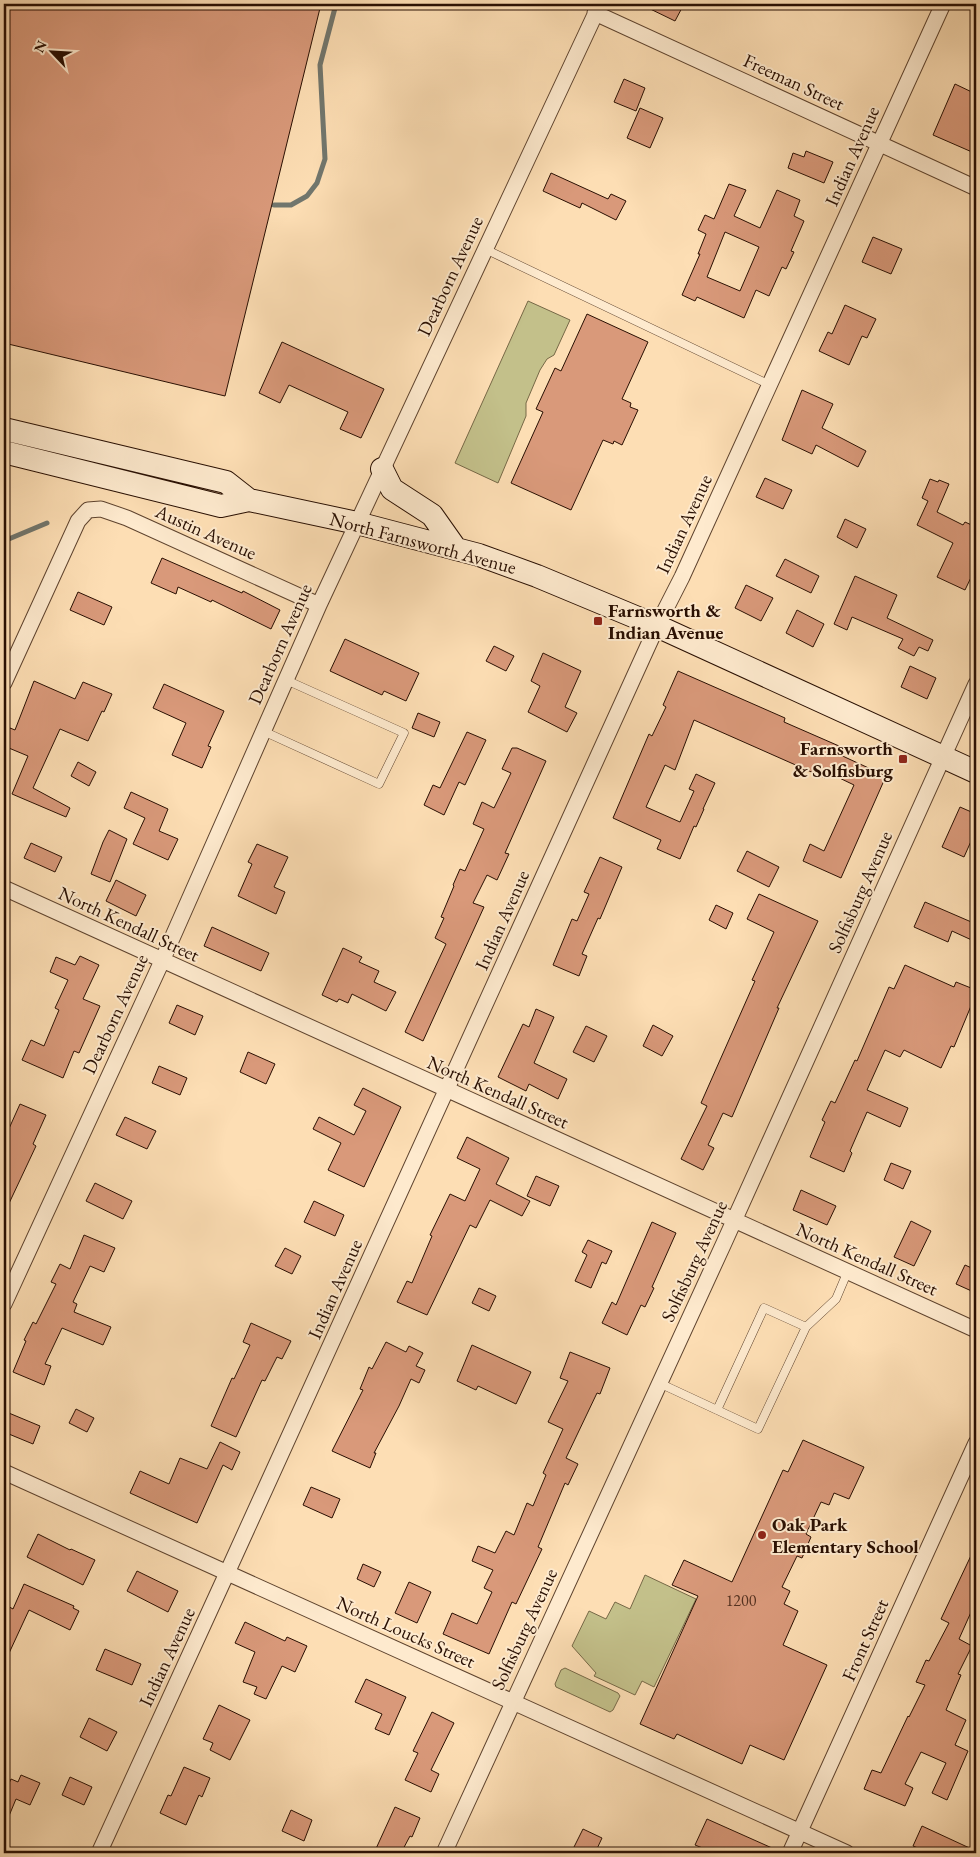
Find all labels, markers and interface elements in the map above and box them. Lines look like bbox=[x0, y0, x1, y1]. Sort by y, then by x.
north arrow bbox=[28, 28, 78, 78]
text: N bbox=[30, 37, 51, 55]
street label: Freeman Street bbox=[739, 48, 849, 116]
street label: Indian Avenue bbox=[819, 102, 885, 210]
street label: Dearborn Avenue bbox=[411, 212, 489, 340]
street label: Indian Avenue bbox=[650, 470, 718, 578]
street label: Austin Avenue bbox=[151, 498, 261, 565]
street label: North Farnsworth Avenue bbox=[327, 506, 519, 580]
street label: Dearborn Avenue bbox=[242, 580, 318, 708]
place label: Farnsworth & Indian Avenue bbox=[608, 598, 724, 645]
marker: Farnsworth & Indian Avenue bbox=[592, 615, 604, 627]
place label: Farnsworth & Solfisburg bbox=[793, 736, 893, 783]
marker: Farnsworth & Solfisburg bbox=[897, 753, 909, 765]
street label: Solfisburg Avenue bbox=[822, 827, 898, 957]
street label: Indian Avenue bbox=[469, 866, 535, 974]
street label: North Kendall Street bbox=[55, 880, 203, 968]
street label: Dearborn Avenue bbox=[76, 950, 154, 1078]
street label: North Kendall Street bbox=[423, 1050, 573, 1134]
street label: Solfisburg Avenue bbox=[655, 1196, 733, 1326]
street label: North Kendall Street bbox=[792, 1217, 942, 1301]
street label: Indian Avenue bbox=[302, 1235, 368, 1343]
place label: Oak Park Elementary School bbox=[772, 1512, 919, 1559]
marker: Oak Park Elementary School bbox=[756, 1529, 768, 1541]
street label: Solfisburg Avenue bbox=[485, 1564, 563, 1694]
street label: North Loucks Street bbox=[333, 1590, 479, 1674]
house number: 1200 bbox=[726, 1590, 757, 1611]
street label: Front Street bbox=[836, 1595, 894, 1685]
street label: Indian Avenue bbox=[133, 1603, 201, 1711]

